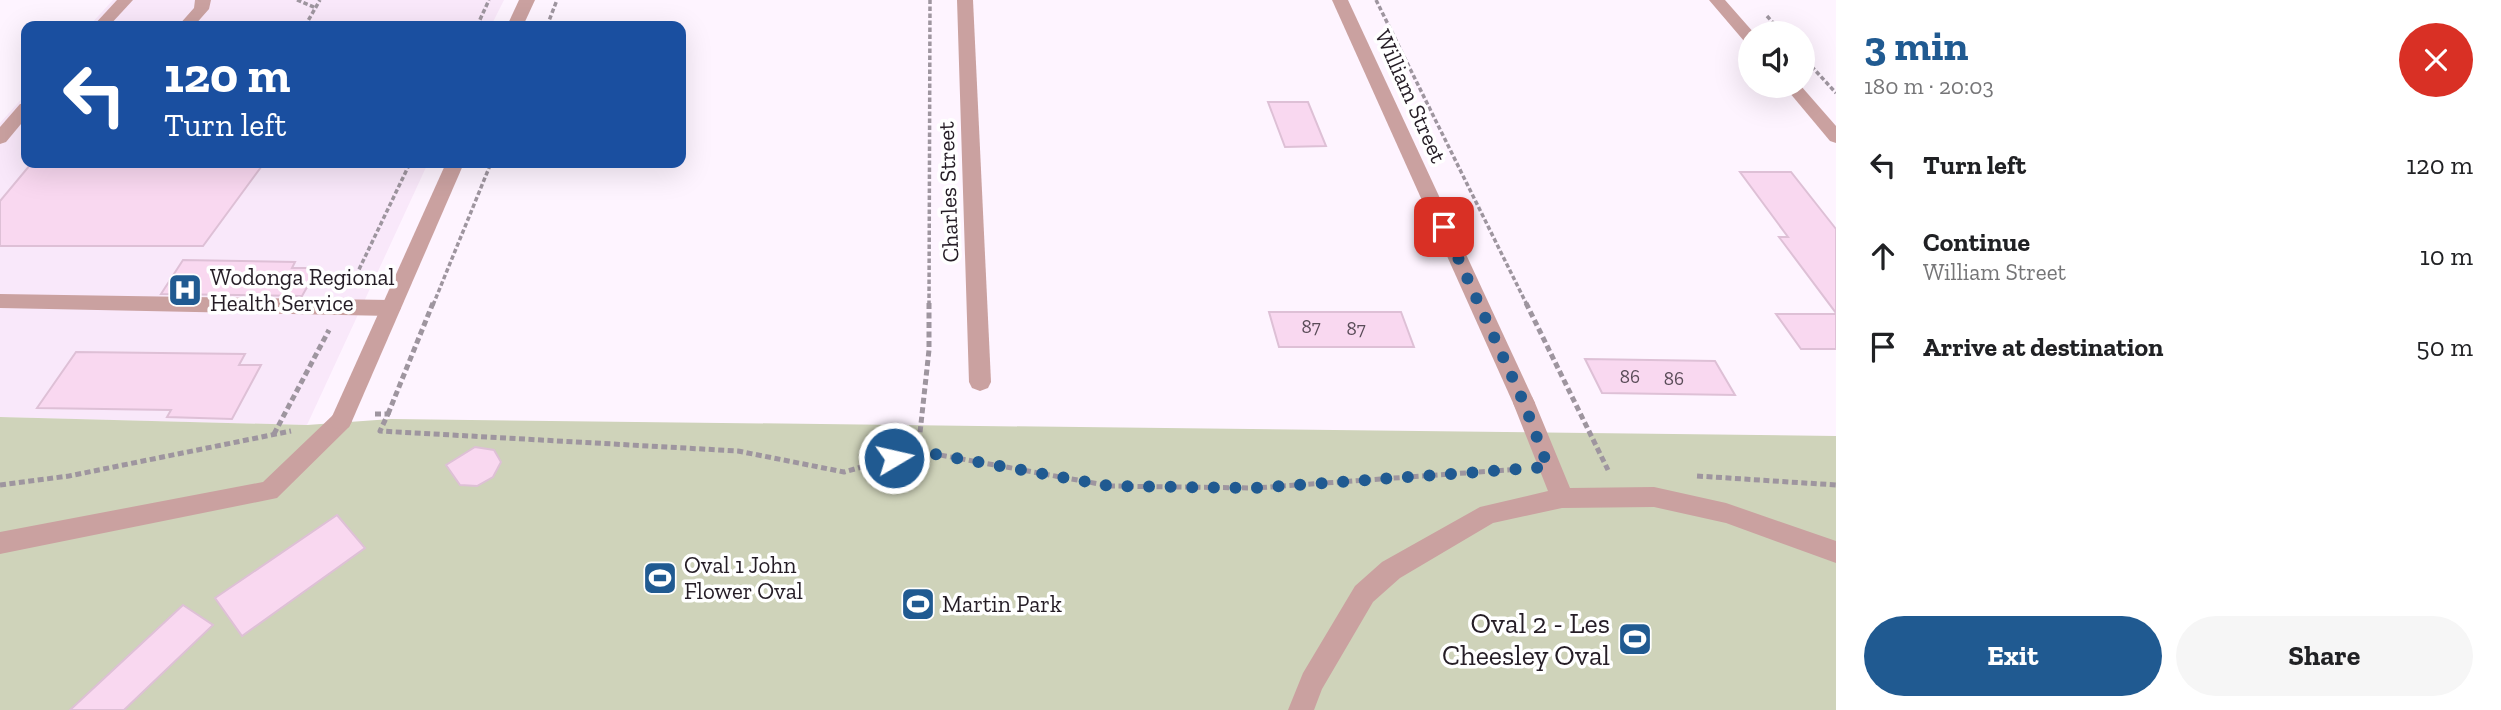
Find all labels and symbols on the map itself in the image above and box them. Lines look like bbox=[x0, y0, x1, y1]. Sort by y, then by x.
street label: William Street bbox=[1369, 25, 1453, 167]
street label: Charles Street bbox=[932, 121, 964, 263]
pin bbox=[1414, 197, 1474, 257]
place label: Wodonga Regional Health Service bbox=[210, 263, 395, 317]
hospital icon: Wodonga Regional Health Service bbox=[166, 271, 204, 309]
house number: 87 bbox=[1301, 315, 1321, 338]
house number: 87 bbox=[1346, 317, 1366, 340]
house number: 86 bbox=[1620, 365, 1640, 388]
house number: 86 bbox=[1664, 367, 1684, 390]
position arrow bbox=[857, 421, 931, 495]
place label: Oval 1 John Flower Oval bbox=[684, 551, 803, 605]
sports icon: Oval 1 John Flower Oval bbox=[641, 559, 679, 597]
sports icon: Martin Park bbox=[899, 585, 937, 623]
place label: Martin Park bbox=[942, 590, 1062, 618]
place label: Oval 2 - Les Cheesley Oval bbox=[1442, 607, 1610, 672]
sports icon: Oval 2 - Les Cheesley Oval bbox=[1616, 620, 1654, 658]

